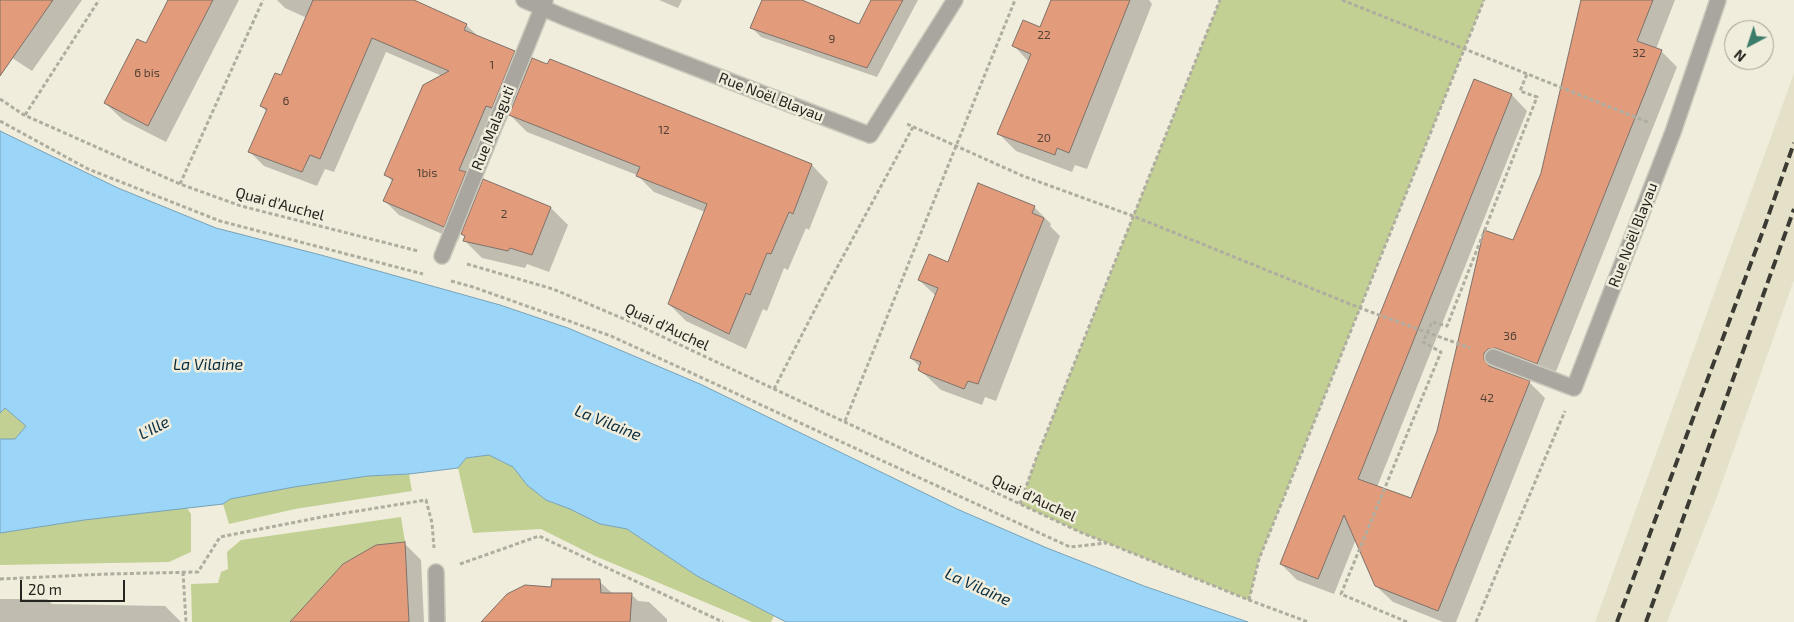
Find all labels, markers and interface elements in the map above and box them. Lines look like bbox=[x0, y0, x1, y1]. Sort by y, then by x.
north arrow bbox=[1724, 20, 1774, 70]
house number: 22 bbox=[1037, 28, 1051, 42]
house number: 9 bbox=[829, 32, 835, 46]
house number: 32 bbox=[1632, 46, 1646, 60]
text: N bbox=[1730, 46, 1749, 66]
house number: 1 bbox=[490, 58, 494, 72]
house number: 6 bis bbox=[134, 66, 160, 80]
street label: Rue Noël Blayau bbox=[716, 69, 826, 125]
street label: Rue Malaguti bbox=[468, 83, 518, 173]
house number: 6 bbox=[283, 94, 289, 108]
house number: 12 bbox=[658, 123, 670, 137]
house number: 20 bbox=[1037, 131, 1051, 145]
house number: 1bis bbox=[417, 166, 437, 180]
street label: Rue Noël Blayau bbox=[1605, 180, 1661, 290]
street label: Quai d'Auchel bbox=[233, 183, 327, 225]
house number: 2 bbox=[501, 207, 507, 221]
street label: Quai d'Auchel bbox=[622, 300, 712, 354]
house number: 36 bbox=[1503, 329, 1517, 343]
water label: La Vilaine bbox=[173, 355, 243, 375]
house number: 42 bbox=[1480, 391, 1494, 405]
water label: La Vilaine bbox=[572, 401, 644, 445]
water label: L'Ille bbox=[135, 412, 173, 444]
street label: Quai d'Auchel bbox=[989, 471, 1079, 525]
water label: La Vilaine bbox=[942, 564, 1014, 610]
scale bar bbox=[22, 570, 128, 602]
text: 20 m bbox=[28, 580, 62, 598]

